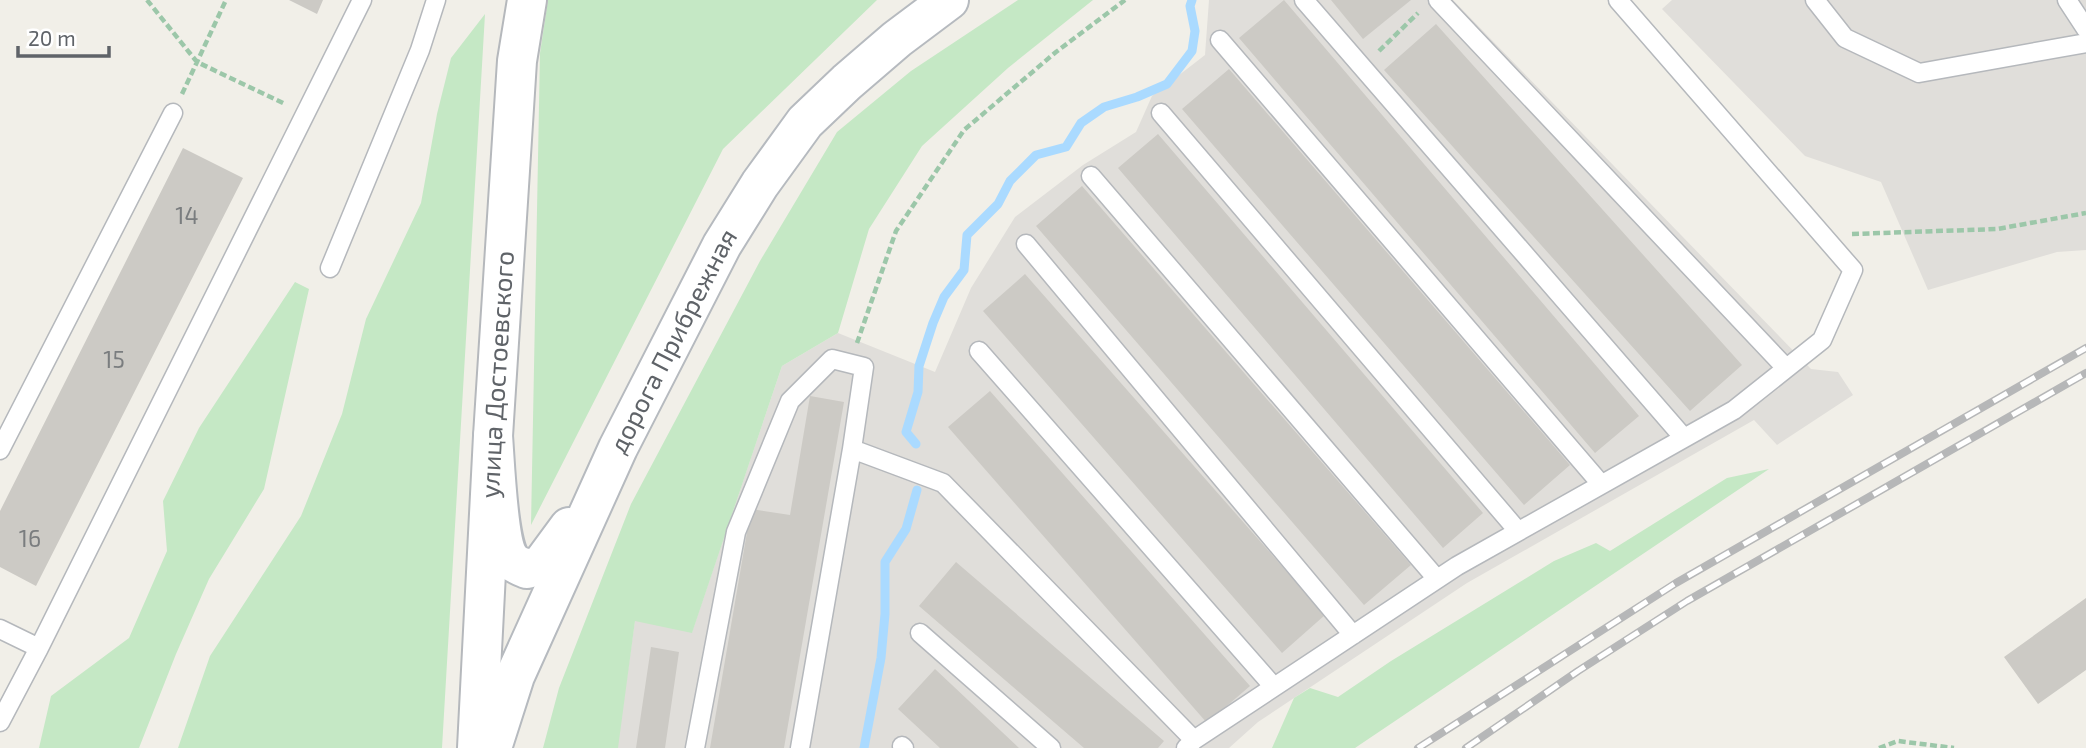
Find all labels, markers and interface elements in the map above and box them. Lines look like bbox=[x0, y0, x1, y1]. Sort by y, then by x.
scale bar bbox=[18, 14, 108, 58]
text: 20 m bbox=[28, 25, 76, 50]
house number: 14 bbox=[175, 201, 199, 229]
street label: дорога Прибрежная bbox=[601, 222, 742, 458]
street label: улица Достоевского bbox=[473, 250, 519, 499]
house number: 15 bbox=[103, 345, 125, 373]
house number: 16 bbox=[19, 524, 41, 552]

